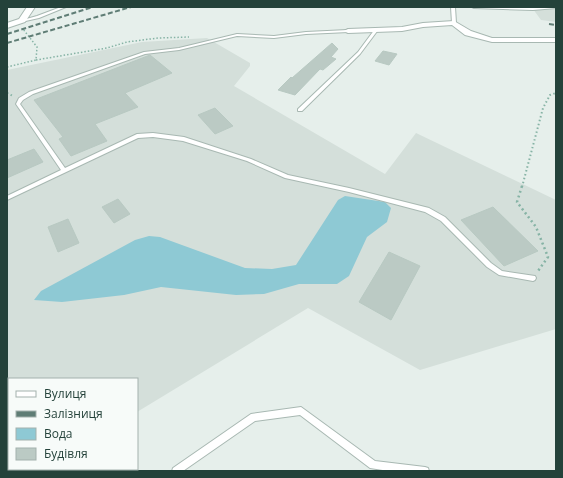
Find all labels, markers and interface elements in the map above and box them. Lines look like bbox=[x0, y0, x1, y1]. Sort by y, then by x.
legend bbox=[8, 378, 138, 470]
text: Вулиця bbox=[44, 385, 86, 402]
text: Залізниця bbox=[44, 405, 103, 422]
text: Вода bbox=[44, 425, 73, 442]
text: Будівля bbox=[44, 445, 88, 462]

